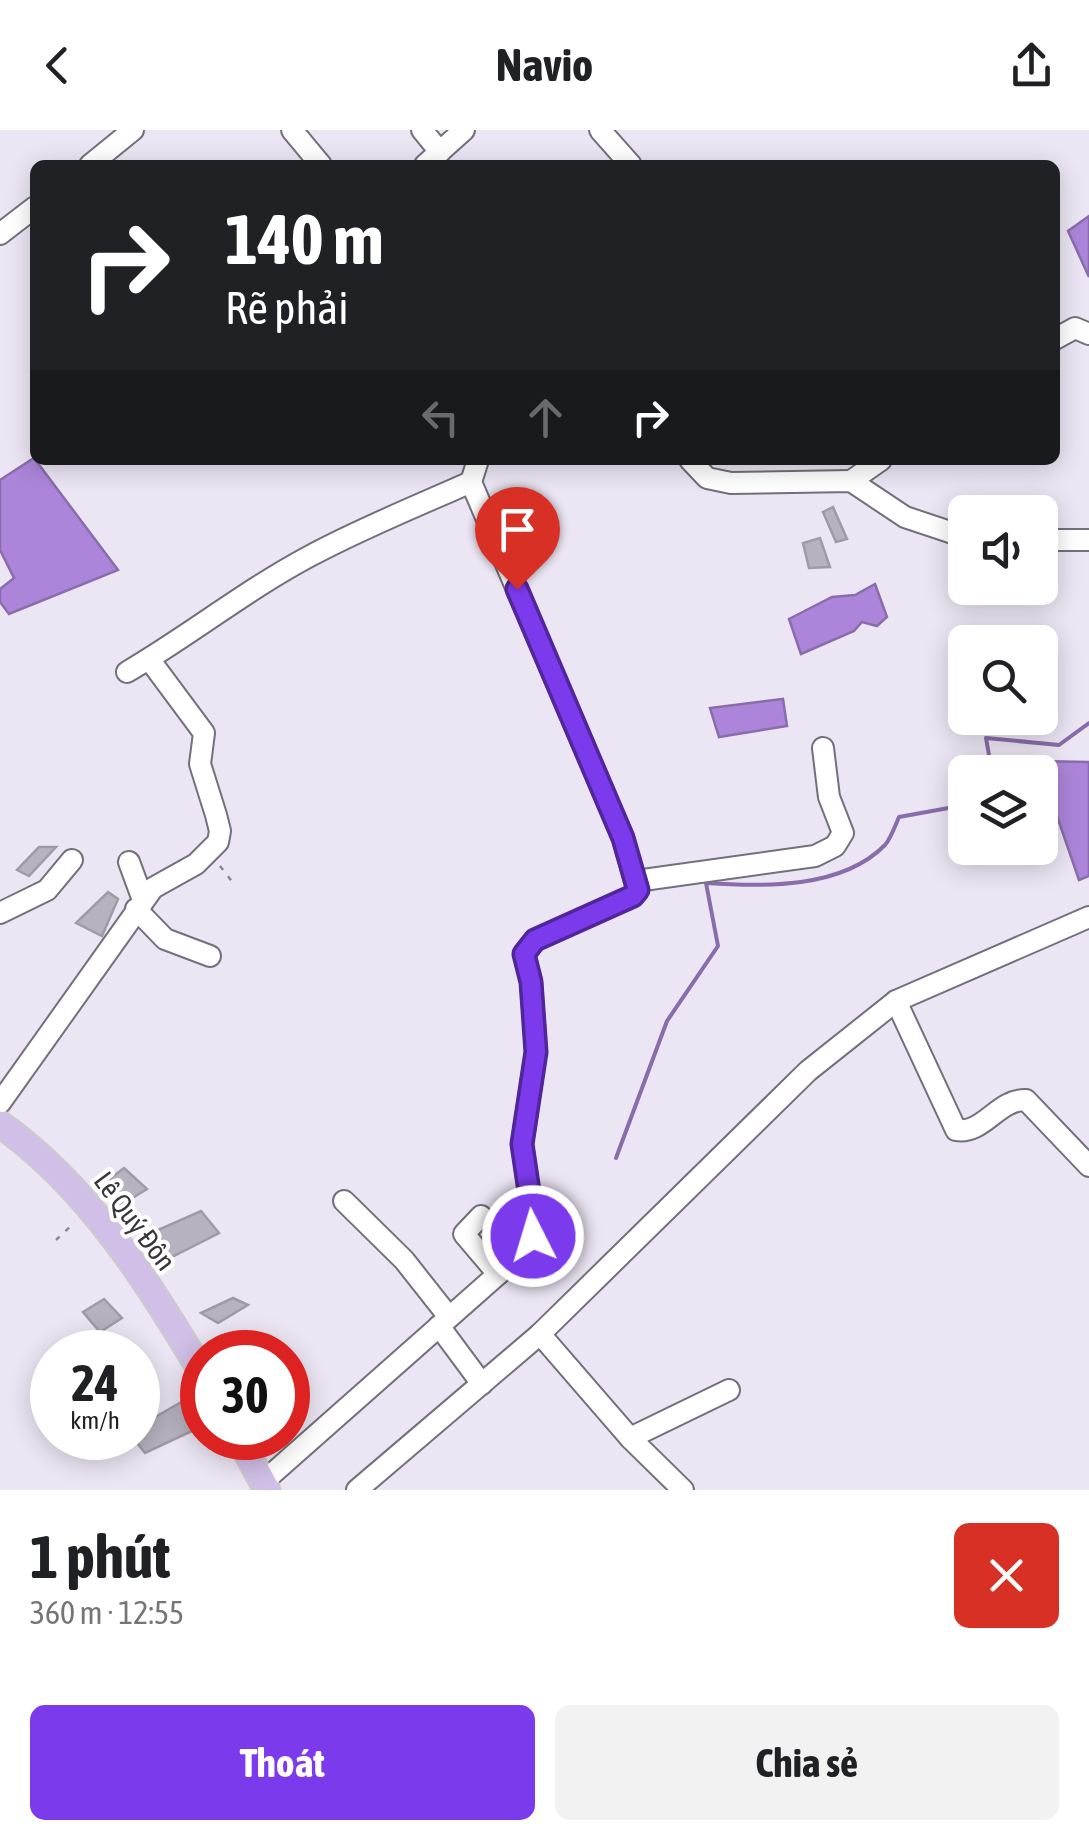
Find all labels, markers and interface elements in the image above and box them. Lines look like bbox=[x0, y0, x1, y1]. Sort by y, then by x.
icon: back bbox=[30, 38, 85, 93]
icon: share bbox=[1004, 38, 1059, 93]
text: Navio bbox=[496, 39, 593, 91]
text: 140 m bbox=[225, 199, 384, 279]
icon: right bbox=[60, 200, 190, 330]
text: Rẽ phải bbox=[225, 282, 349, 334]
icon: left bbox=[413, 390, 468, 445]
icon: ahead bbox=[518, 390, 573, 445]
icon: right bbox=[623, 390, 678, 445]
pin bbox=[475, 487, 560, 590]
map controls bbox=[948, 495, 1058, 865]
button: sound bbox=[948, 495, 1058, 605]
icon: arrive bbox=[490, 502, 545, 557]
button: search bbox=[948, 625, 1058, 735]
button: layers bbox=[948, 755, 1058, 865]
street label: Lê Quý Đôn bbox=[88, 1165, 182, 1277]
position arrow bbox=[481, 1184, 585, 1288]
speed limit sign: 30 bbox=[180, 1330, 310, 1460]
text: 24 bbox=[71, 1354, 118, 1412]
text: km/h bbox=[70, 1406, 120, 1434]
text: 1 phút bbox=[30, 1522, 170, 1591]
button: close bbox=[954, 1523, 1059, 1628]
text: 360 m · 12:55 bbox=[30, 1594, 184, 1631]
button: Thoát bbox=[30, 1705, 535, 1820]
button: Chia sẻ bbox=[555, 1705, 1059, 1820]

